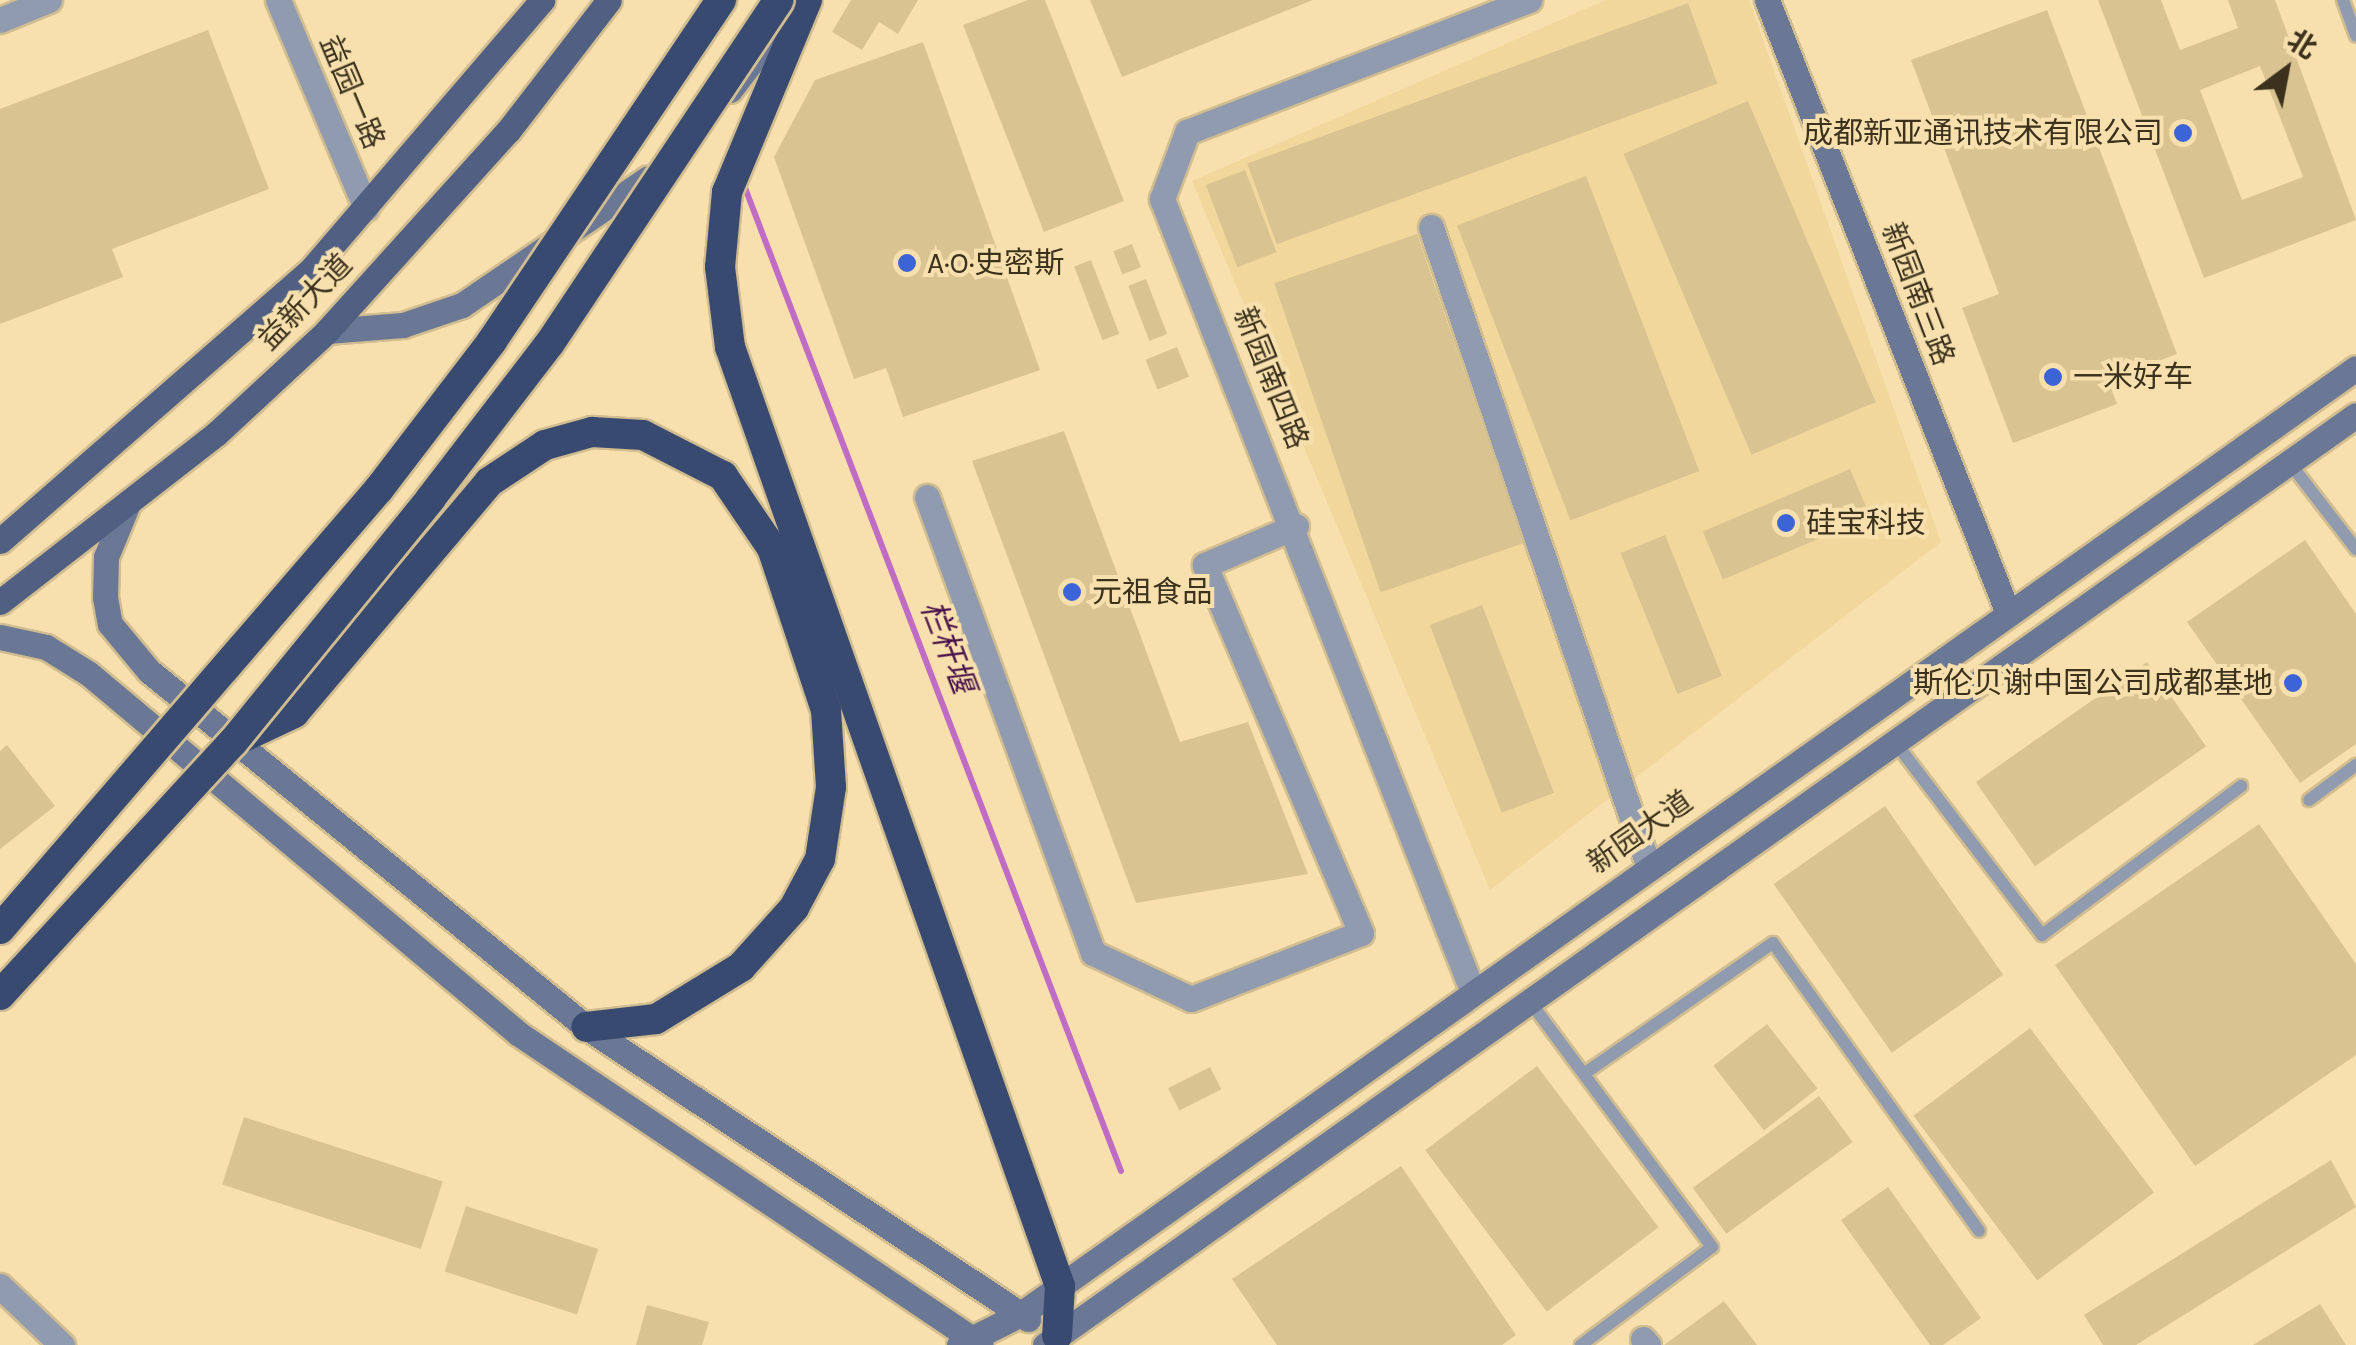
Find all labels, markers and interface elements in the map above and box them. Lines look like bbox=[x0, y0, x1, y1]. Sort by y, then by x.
north arrow bbox=[2236, 20, 2336, 120]
text: 北 bbox=[2282, 23, 2323, 66]
street label: 益园一路 bbox=[312, 30, 392, 154]
place label: 成都新亚通讯技术有限公司 bbox=[1803, 115, 2163, 151]
marker: 成都新亚通讯技术有限公司 bbox=[2172, 122, 2194, 144]
street label: 新园南三路 bbox=[1874, 218, 1962, 370]
place label: A·O·史密斯 bbox=[927, 245, 1064, 281]
street label: 益新大道 bbox=[250, 246, 360, 358]
marker: A·O·史密斯 bbox=[896, 252, 918, 274]
street label: 新园南四路 bbox=[1226, 302, 1316, 454]
place label: 一米好车 bbox=[2073, 359, 2193, 395]
marker: 一米好车 bbox=[2042, 366, 2064, 388]
place label: 硅宝科技 bbox=[1806, 505, 1926, 541]
marker: 硅宝科技 bbox=[1775, 512, 1797, 534]
place label: 元祖食品 bbox=[1092, 574, 1212, 610]
marker: 元祖食品 bbox=[1061, 581, 1083, 603]
water label: 栏杆堰 bbox=[912, 595, 982, 699]
place label: 斯伦贝谢中国公司成都基地 bbox=[1913, 665, 2273, 701]
marker: 斯伦贝谢中国公司成都基地 bbox=[2282, 672, 2304, 694]
street label: 新园大道 bbox=[1581, 783, 1699, 881]

